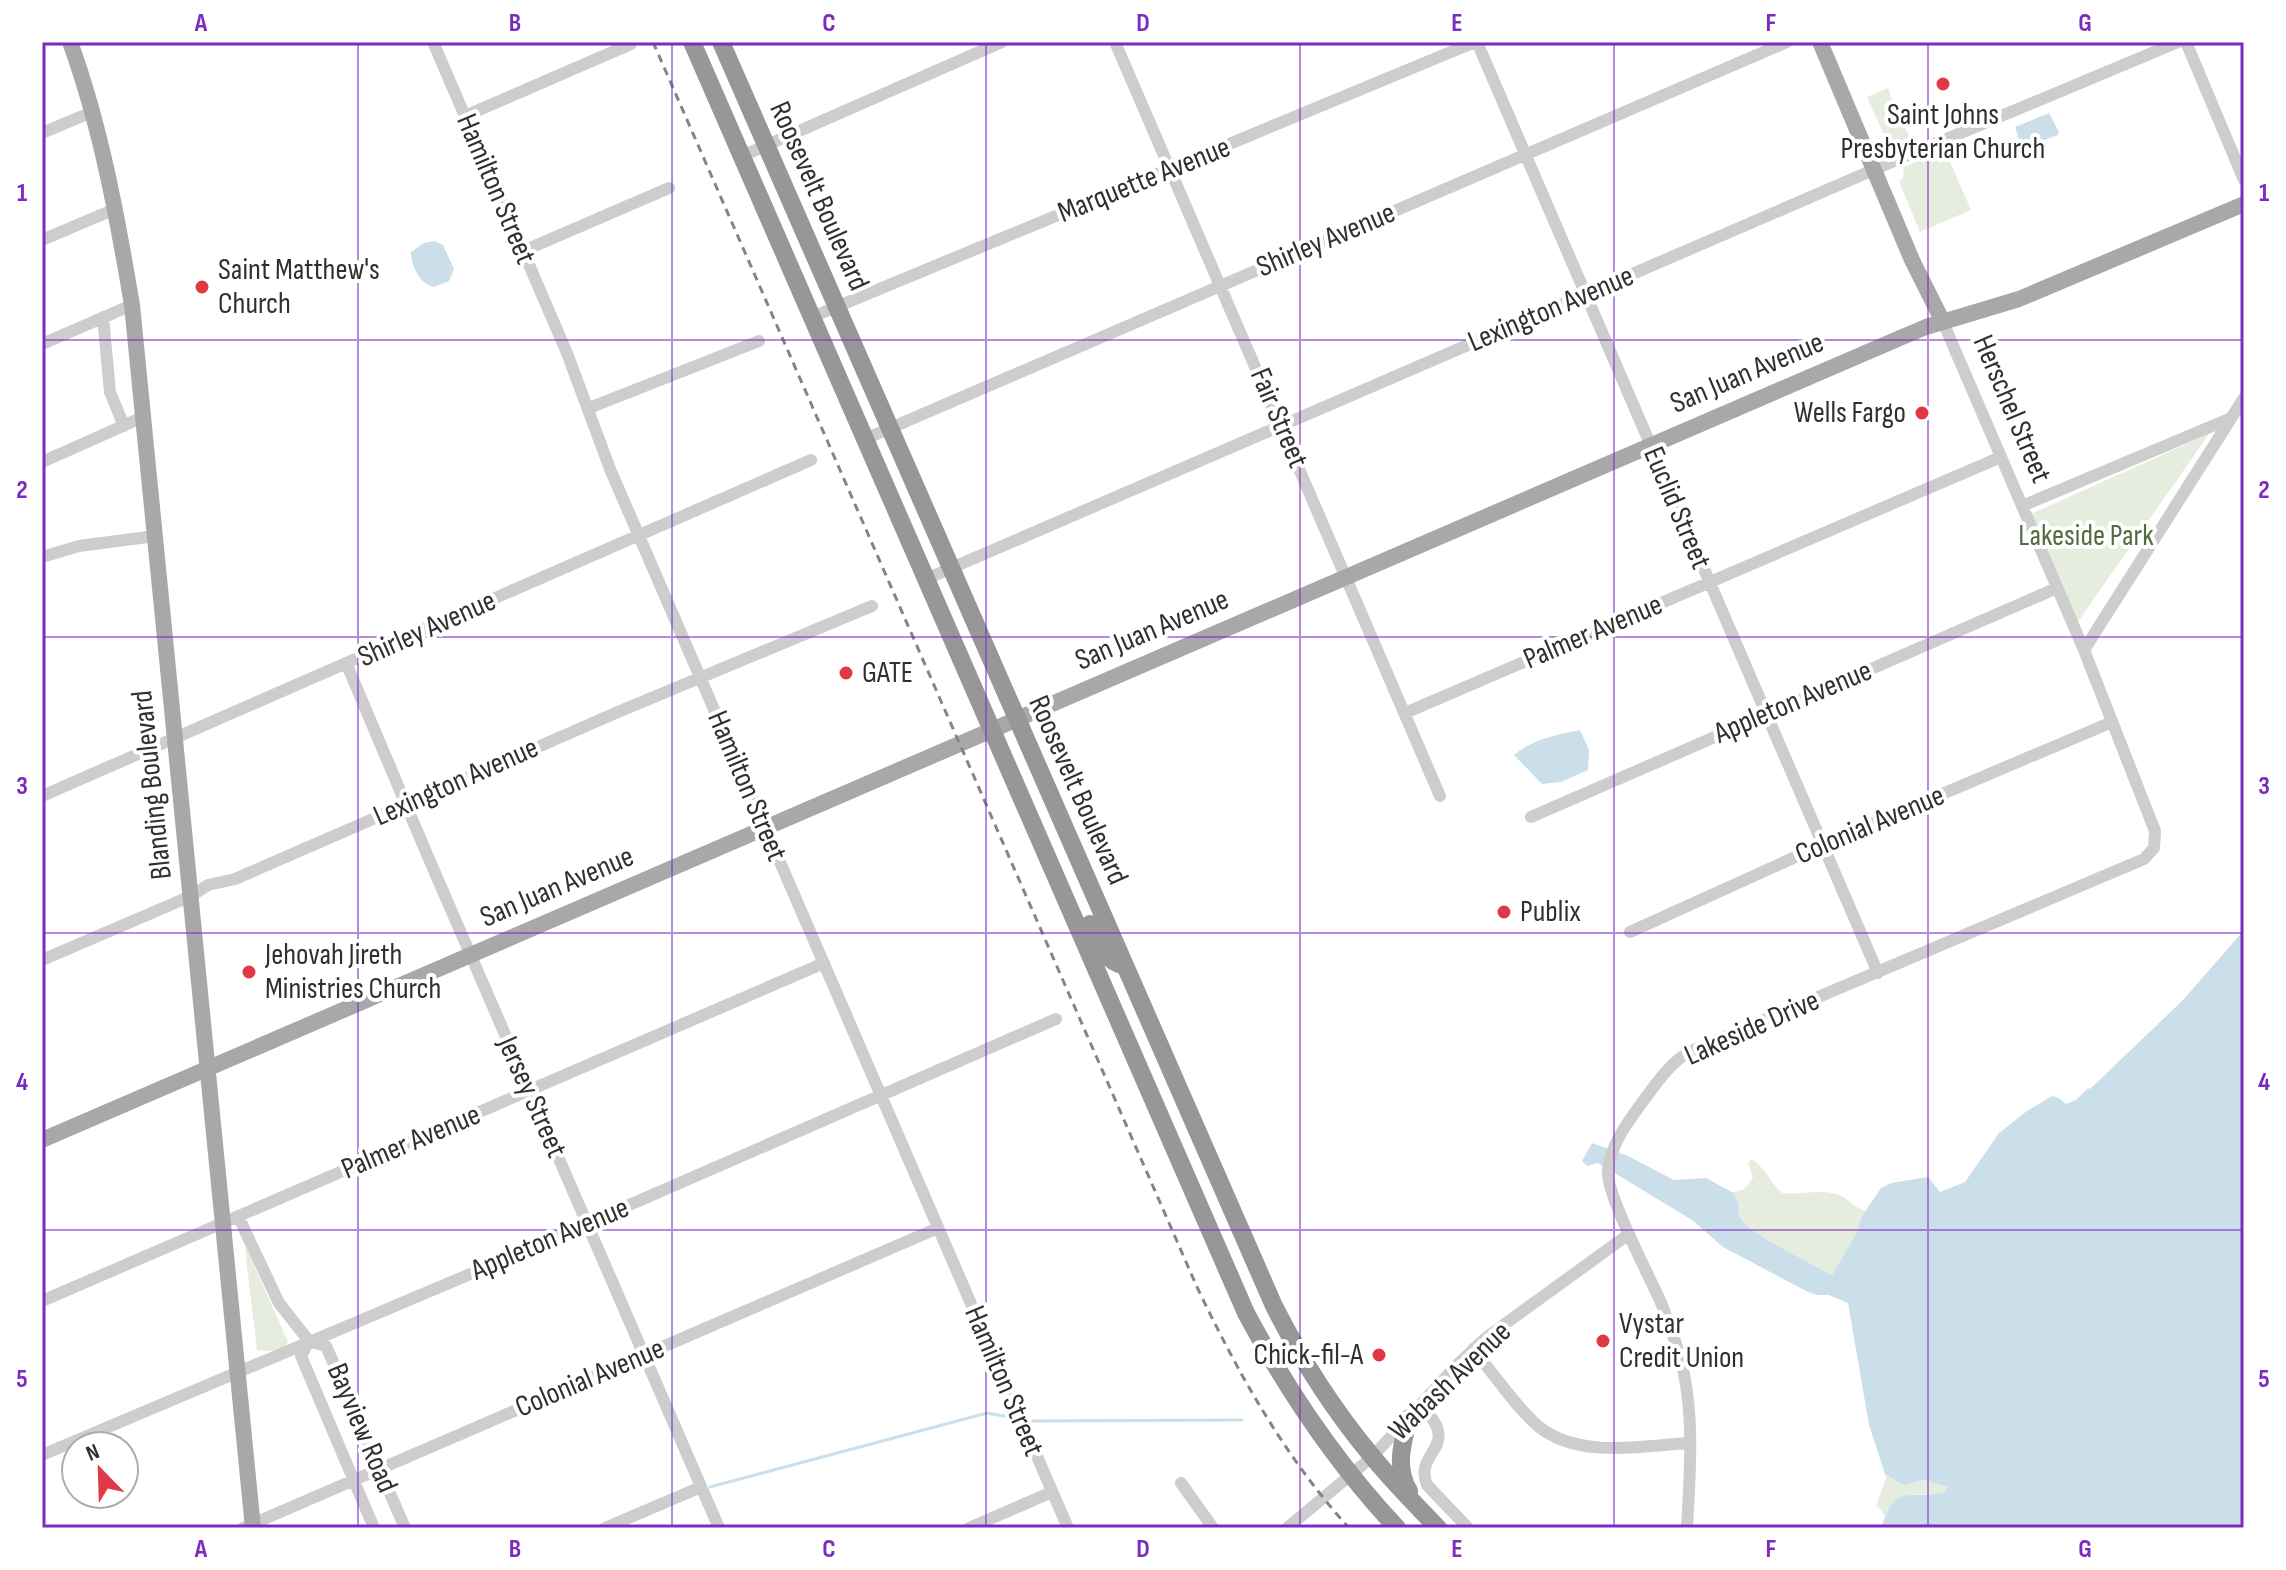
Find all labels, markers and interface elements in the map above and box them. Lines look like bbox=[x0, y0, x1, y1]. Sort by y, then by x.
text: A bbox=[194, 8, 208, 39]
text: B bbox=[509, 8, 521, 39]
text: C bbox=[822, 8, 836, 39]
text: D bbox=[1136, 8, 1150, 39]
text: E bbox=[1451, 8, 1463, 39]
text: F bbox=[1766, 8, 1777, 39]
text: G bbox=[2078, 8, 2092, 39]
marker: Saint Johns Presbyterian Church bbox=[1934, 75, 1952, 93]
street label: Roosevelt Boulevard bbox=[761, 96, 877, 296]
place label: Saint Johns Presbyterian Church bbox=[1841, 97, 2045, 167]
street label: Hamilton Street bbox=[448, 109, 544, 269]
street label: Marquette Avenue bbox=[1053, 129, 1235, 231]
text: 1 bbox=[17, 178, 27, 209]
text: 1 bbox=[2259, 178, 2269, 209]
street label: Shirley Avenue bbox=[1251, 195, 1401, 285]
place label: Saint Matthew's Church bbox=[218, 252, 380, 322]
street label: Lexington Avenue bbox=[1463, 258, 1639, 360]
marker: Saint Matthew's Church bbox=[193, 278, 211, 296]
street label: San Juan Avenue bbox=[1665, 325, 1829, 421]
street label: Herschel Street bbox=[1965, 330, 2059, 488]
street label: Fair Street bbox=[1242, 363, 1316, 473]
place label: Wells Fargo bbox=[1794, 395, 1906, 431]
marker: Wells Fargo bbox=[1913, 404, 1931, 422]
street label: Euclid Street bbox=[1635, 441, 1719, 575]
text: 2 bbox=[16, 475, 28, 506]
text: 2 bbox=[2258, 475, 2270, 506]
park label: Lakeside Park bbox=[2018, 518, 2154, 554]
street label: San Juan Avenue bbox=[1070, 582, 1234, 678]
street label: Shirley Avenue bbox=[353, 583, 501, 675]
street label: Palmer Avenue bbox=[1518, 587, 1668, 677]
street label: Appleton Avenue bbox=[1708, 653, 1877, 752]
place label: GATE bbox=[862, 655, 913, 691]
marker: GATE bbox=[837, 664, 855, 682]
street label: Blanding Boulevard bbox=[124, 689, 180, 881]
street label: Roosevelt Boulevard bbox=[1020, 690, 1136, 890]
street label: Hamilton Street bbox=[699, 706, 795, 866]
street label: Lexington Avenue bbox=[368, 730, 544, 834]
text: 3 bbox=[16, 771, 28, 802]
text: 3 bbox=[2258, 771, 2270, 802]
street label: Colonial Avenue bbox=[1790, 777, 1950, 873]
street label: San Juan Avenue bbox=[475, 839, 639, 935]
place label: Publix bbox=[1520, 894, 1581, 930]
marker: Publix bbox=[1495, 903, 1513, 921]
place label: Jehovah Jireth Ministries Church bbox=[264, 937, 441, 1007]
marker: Jehovah Jireth Ministries Church bbox=[240, 963, 258, 981]
street label: Lakeside Drive bbox=[1679, 982, 1825, 1074]
street label: Jersey Street bbox=[489, 1030, 575, 1163]
text: 4 bbox=[16, 1067, 28, 1098]
text: 4 bbox=[2258, 1067, 2270, 1098]
street label: Palmer Avenue bbox=[336, 1097, 486, 1187]
street label: Appleton Avenue bbox=[465, 1190, 634, 1289]
street label: Hamilton Street bbox=[956, 1301, 1052, 1461]
place label: Vystar Credit Union bbox=[1619, 1306, 1744, 1376]
street label: Wabash Avenue bbox=[1381, 1314, 1519, 1448]
street label: Colonial Avenue bbox=[510, 1330, 670, 1426]
marker: Vystar Credit Union bbox=[1594, 1332, 1612, 1350]
place label: Chick-fil-A bbox=[1254, 1337, 1363, 1373]
marker: Chick-fil-A bbox=[1370, 1346, 1388, 1364]
street label: Bayview Road bbox=[319, 1358, 405, 1498]
text: 5 bbox=[16, 1364, 28, 1395]
text: 5 bbox=[2258, 1364, 2270, 1395]
north arrow bbox=[60, 1430, 140, 1510]
text: N bbox=[82, 1438, 103, 1468]
text: A bbox=[194, 1534, 208, 1565]
text: B bbox=[509, 1534, 521, 1565]
text: C bbox=[822, 1534, 836, 1565]
text: D bbox=[1136, 1534, 1150, 1565]
text: E bbox=[1451, 1534, 1463, 1565]
text: F bbox=[1766, 1534, 1777, 1565]
text: G bbox=[2078, 1534, 2092, 1565]

